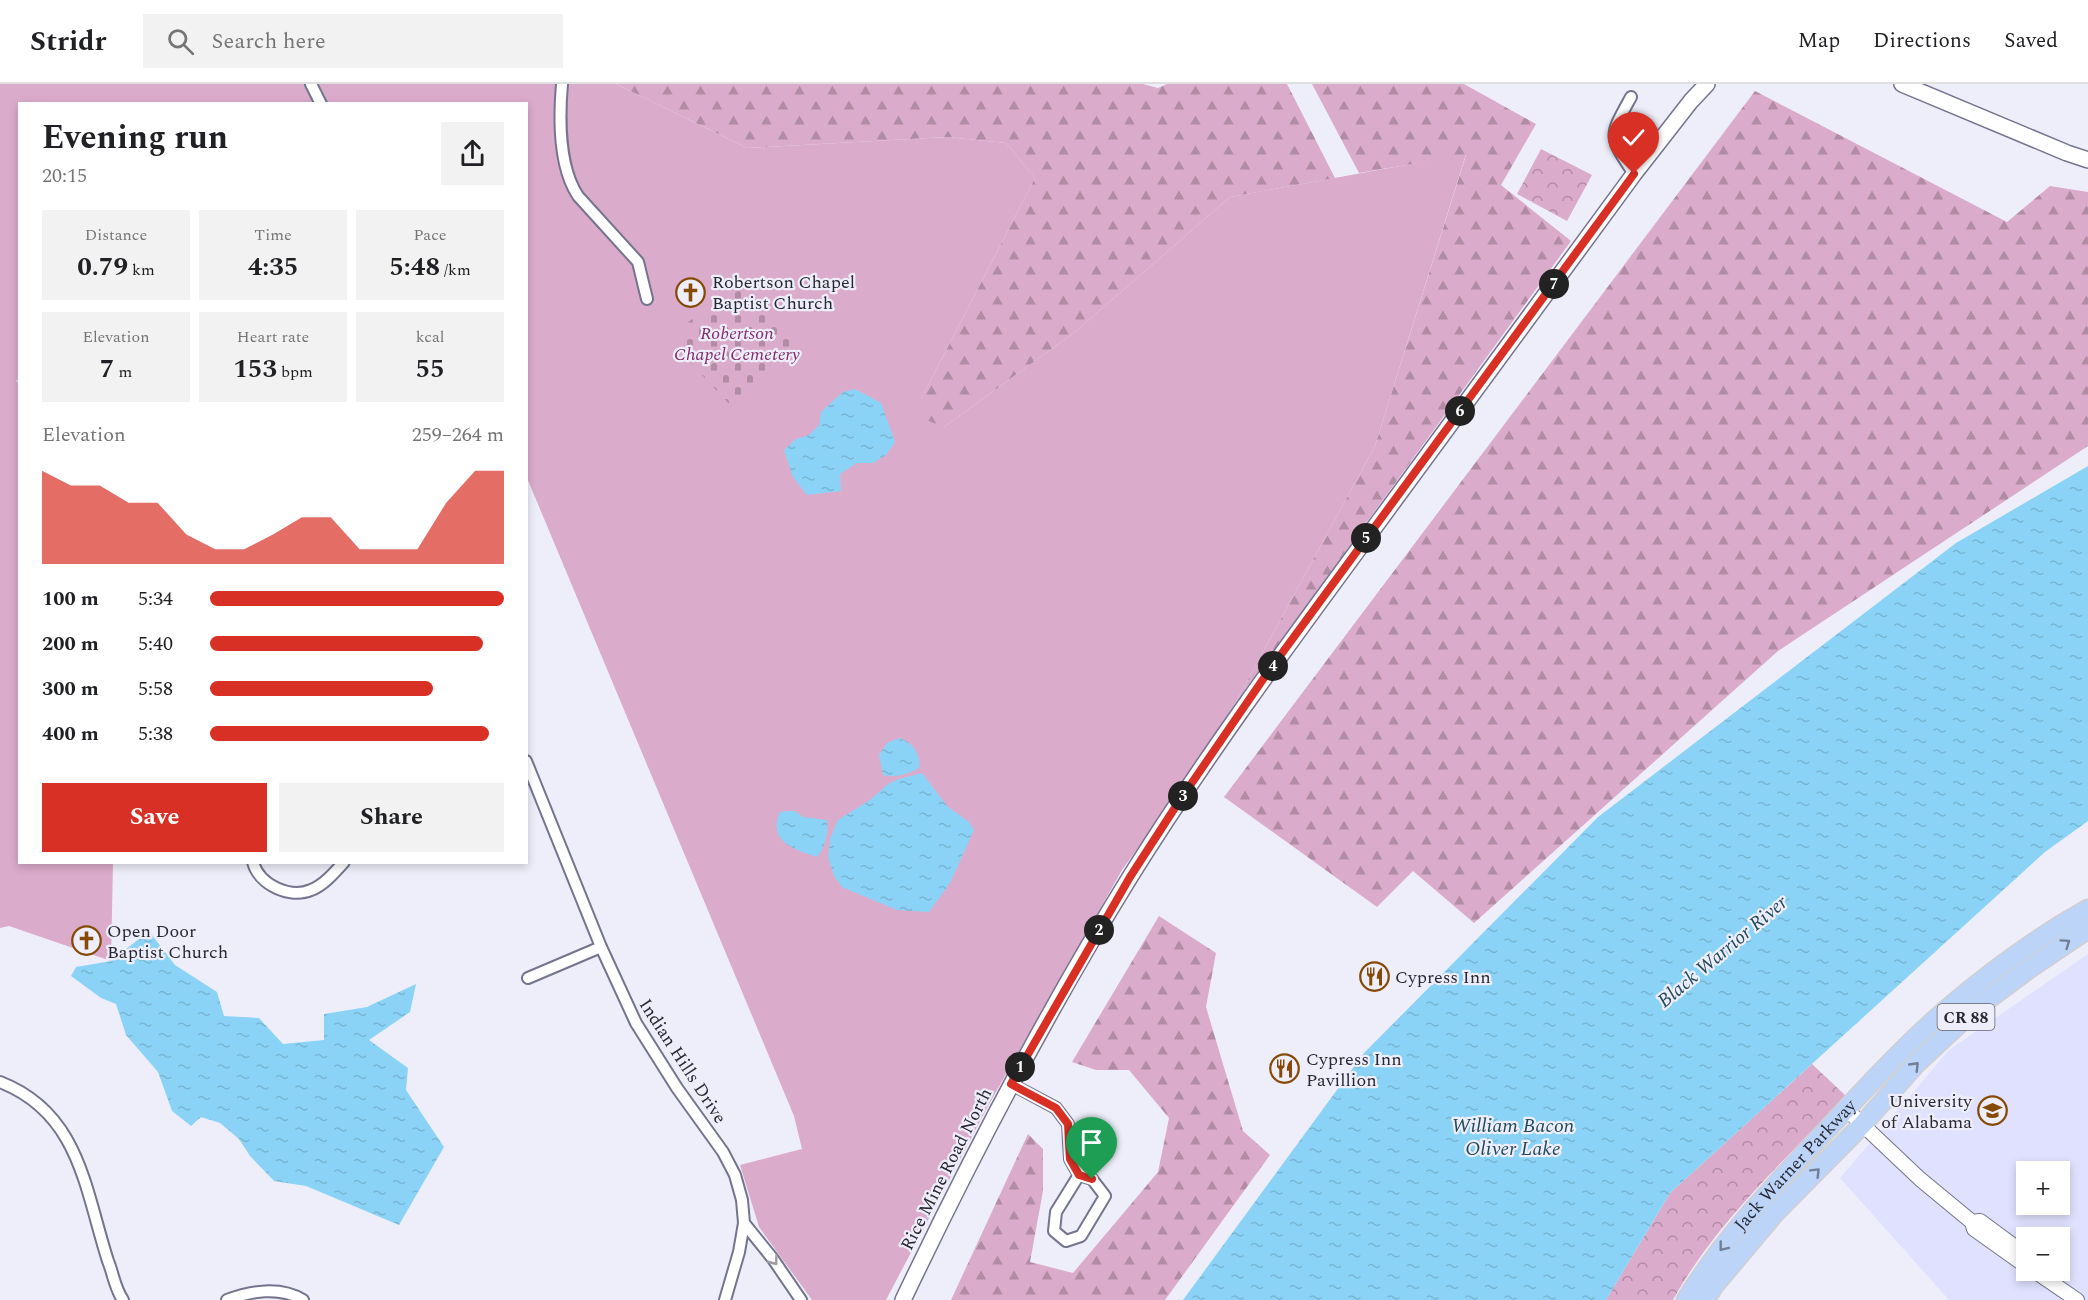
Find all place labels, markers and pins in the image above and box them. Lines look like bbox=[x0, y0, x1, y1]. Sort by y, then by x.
pin bbox=[1608, 112, 1659, 174]
place label: Robertson Chapel Baptist Church bbox=[712, 269, 855, 317]
pin: 7 bbox=[1539, 269, 1569, 299]
church icon: Robertson Chapel Baptist Church bbox=[675, 276, 707, 308]
pin: 6 bbox=[1445, 396, 1475, 426]
pin: 5 bbox=[1351, 523, 1381, 553]
pin: 4 bbox=[1258, 651, 1288, 681]
pin: 3 bbox=[1168, 781, 1198, 811]
pin: 2 bbox=[1084, 915, 1114, 945]
place label: Open Door Baptist Church bbox=[107, 918, 228, 966]
church icon: Open Door Baptist Church bbox=[70, 925, 102, 957]
restaurant icon: Cypress Inn bbox=[1358, 961, 1390, 993]
place label: Cypress Inn bbox=[1395, 964, 1491, 991]
place label: Cypress Inn Pavillion bbox=[1306, 1046, 1402, 1094]
pin: 1 bbox=[1005, 1052, 1035, 1082]
restaurant icon: Cypress Inn Pavillion bbox=[1269, 1053, 1301, 1085]
place label: University of Alabama bbox=[1881, 1088, 1973, 1136]
school or university icon: University of Alabama bbox=[1977, 1095, 2009, 1127]
pin bbox=[1066, 1117, 1117, 1179]

